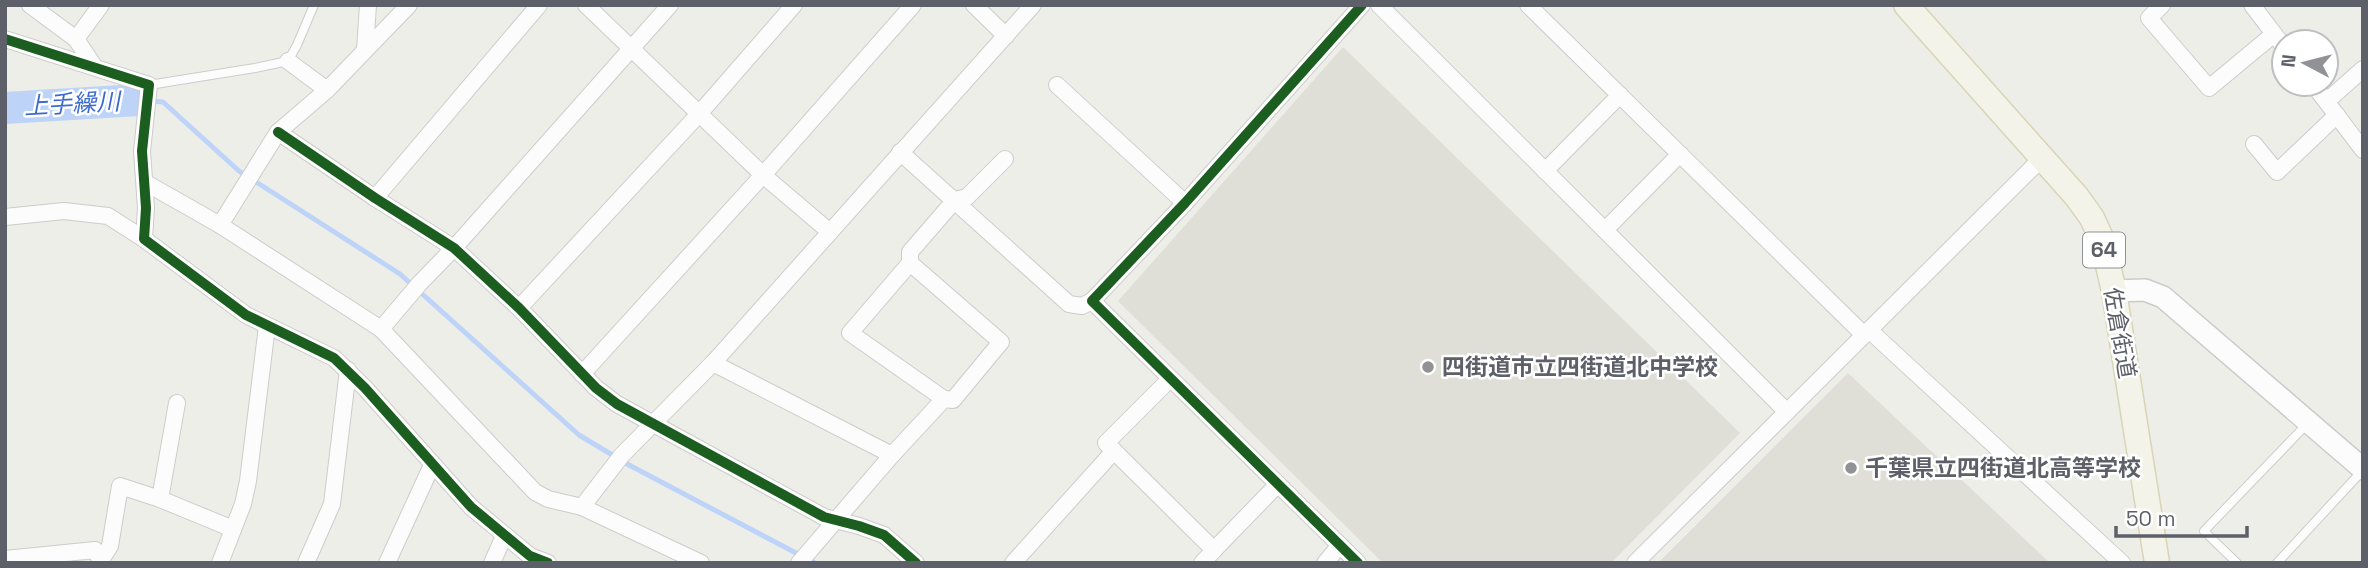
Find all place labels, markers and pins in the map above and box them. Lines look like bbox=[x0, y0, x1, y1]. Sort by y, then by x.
place label: 四街道市立四街道北中学校 bbox=[1442, 352, 1718, 382]
marker: 四街道市立四街道北中学校 bbox=[1420, 359, 1436, 375]
place label: 千葉県立四街道北高等学校 bbox=[1865, 453, 2141, 483]
marker: 千葉県立四街道北高等学校 bbox=[1843, 460, 1859, 476]

